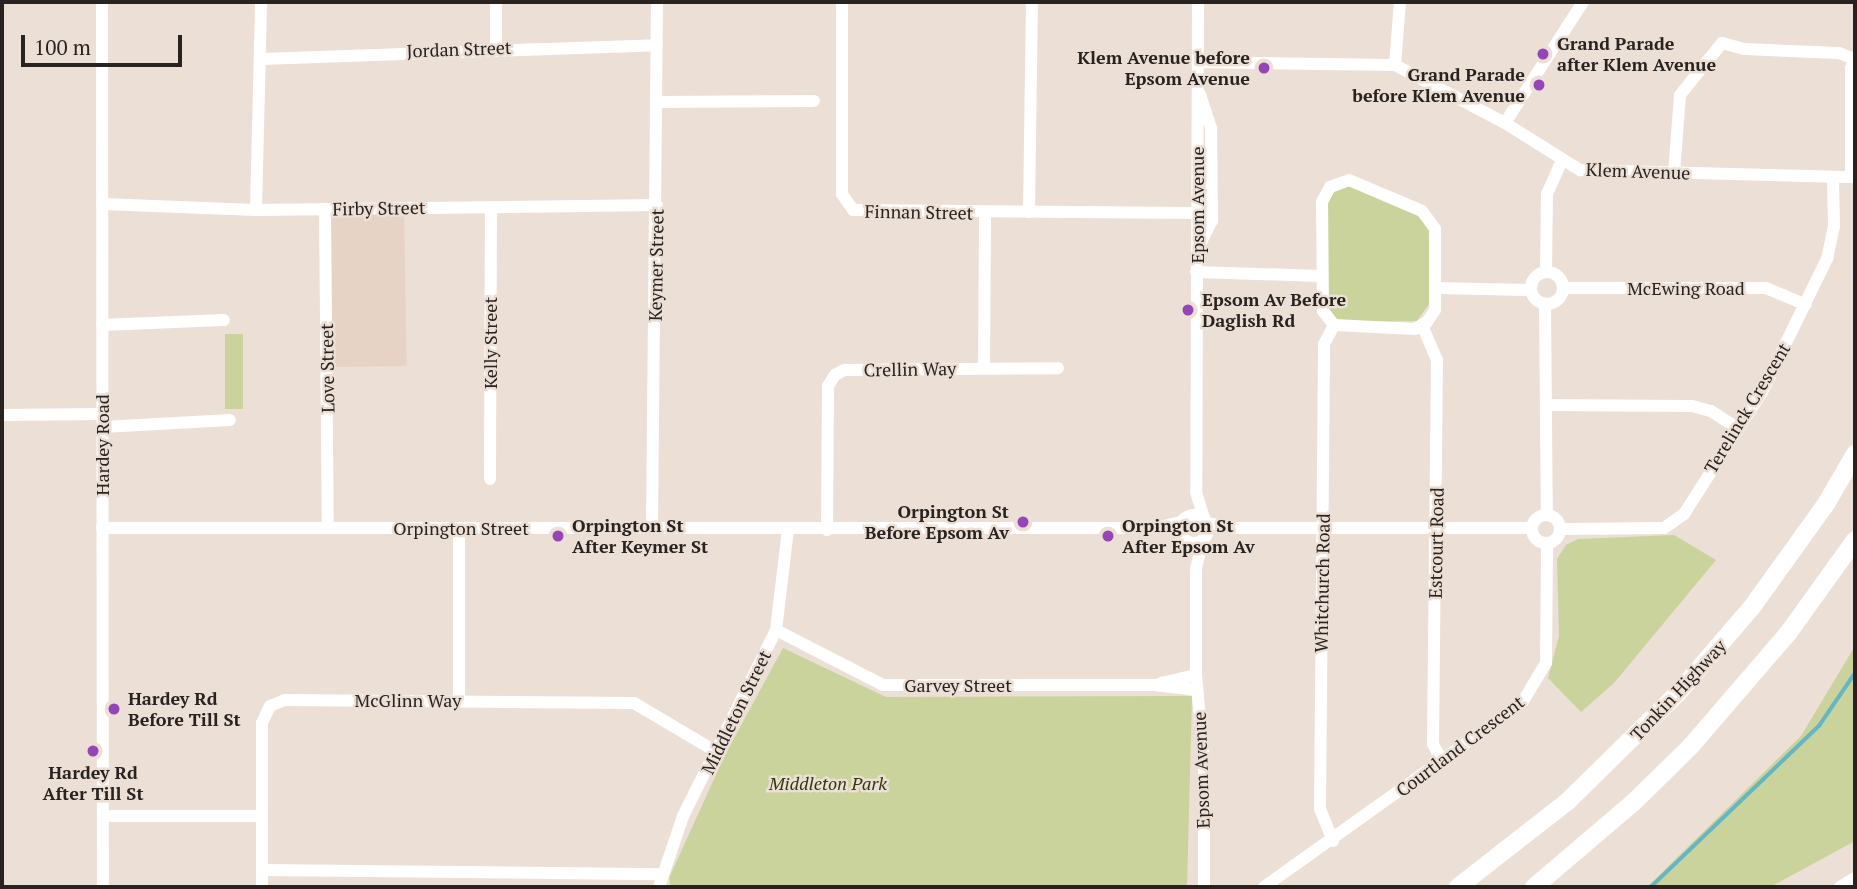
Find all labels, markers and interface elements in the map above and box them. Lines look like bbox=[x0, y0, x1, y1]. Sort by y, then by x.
scale bar bbox=[24, 21, 186, 65]
text: 100 m bbox=[34, 33, 91, 61]
place label: Grand Parade after Klem Avenue bbox=[1557, 33, 1716, 76]
street label: Jordan Street bbox=[406, 36, 512, 62]
marker: Grand Parade after Klem Avenue bbox=[1535, 46, 1551, 62]
place label: Klem Avenue before Epsom Avenue bbox=[1077, 47, 1250, 90]
marker: Klem Avenue before Epsom Avenue bbox=[1256, 60, 1272, 76]
place label: Grand Parade before Klem Avenue bbox=[1352, 64, 1525, 106]
marker: Grand Parade before Klem Avenue bbox=[1531, 77, 1547, 93]
street label: Epsom Avenue bbox=[1186, 146, 1208, 264]
street label: Klem Avenue bbox=[1585, 158, 1691, 184]
street label: Firby Street bbox=[332, 196, 426, 220]
street label: Finnan Street bbox=[864, 200, 974, 224]
street label: Keymer Street bbox=[644, 209, 668, 321]
street label: McEwing Road bbox=[1627, 277, 1745, 299]
place label: Epsom Av Before Daglish Rd bbox=[1202, 289, 1346, 332]
street label: Kelly Street bbox=[479, 297, 501, 389]
marker: Epsom Av Before Daglish Rd bbox=[1180, 302, 1196, 318]
street label: Love Street bbox=[315, 323, 339, 413]
street label: Terelinck Crescent bbox=[1700, 339, 1794, 477]
street label: Crellin Way bbox=[863, 357, 957, 381]
street label: Hardey Road bbox=[91, 394, 113, 496]
street label: Estcourt Road bbox=[1424, 487, 1448, 599]
place label: Orpington St Before Epsom Av bbox=[865, 501, 1009, 544]
street label: Whitchurch Road bbox=[1310, 513, 1334, 653]
marker: Orpington St Before Epsom Av bbox=[1015, 514, 1031, 530]
place label: Orpington St After Keymer St bbox=[572, 515, 708, 558]
place label: Orpington St After Epsom Av bbox=[1122, 515, 1255, 558]
street label: Orpington Street bbox=[393, 517, 529, 539]
marker: Orpington St After Keymer St bbox=[550, 528, 566, 544]
marker: Orpington St After Epsom Av bbox=[1100, 528, 1116, 544]
street label: Tonkin Highway bbox=[1626, 635, 1730, 745]
street label: Middleton Street bbox=[697, 647, 775, 777]
street label: Garvey Street bbox=[904, 674, 1012, 696]
place label: Hardey Rd Before Till St bbox=[128, 688, 241, 730]
street label: McGlinn Way bbox=[355, 689, 461, 711]
street label: Courtland Crescent bbox=[1392, 691, 1528, 801]
marker: Hardey Rd Before Till St bbox=[106, 701, 122, 717]
street label: Epsom Avenue bbox=[1188, 711, 1214, 829]
marker: Hardey Rd After Till St bbox=[85, 743, 101, 759]
place label: Hardey Rd After Till St bbox=[42, 762, 144, 804]
park label: Middleton Park bbox=[769, 772, 887, 794]

